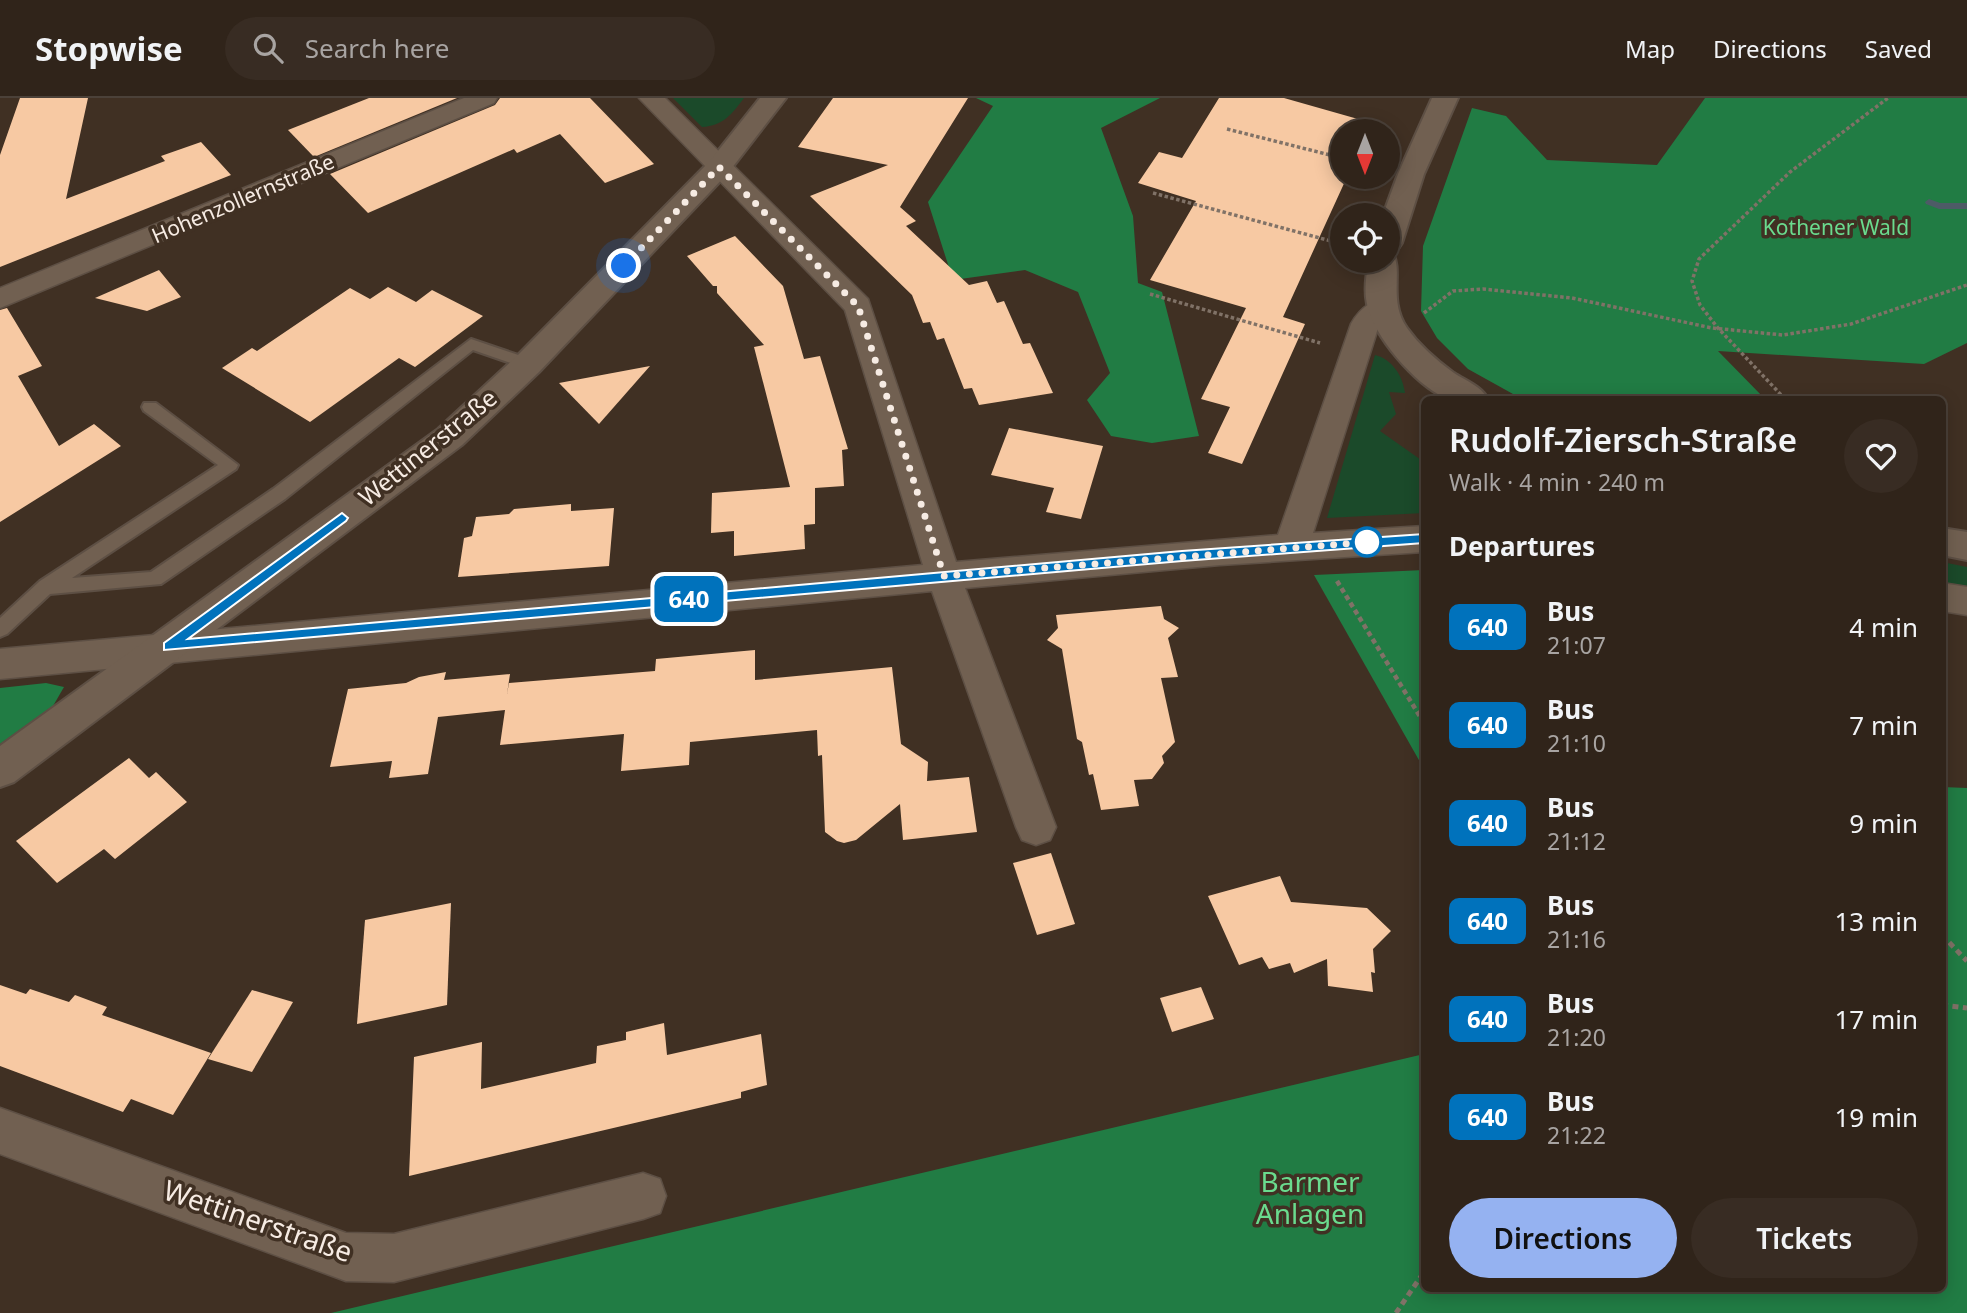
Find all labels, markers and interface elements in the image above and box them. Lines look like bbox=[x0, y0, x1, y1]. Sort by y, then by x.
search box bbox=[225, 17, 715, 80]
text: Stopwise bbox=[35, 26, 183, 71]
icon: search bbox=[249, 29, 287, 67]
text: Search here bbox=[305, 30, 449, 66]
text: Map bbox=[1625, 32, 1675, 65]
text: Directions bbox=[1713, 32, 1827, 65]
text: Saved bbox=[1865, 32, 1932, 65]
north arrow bbox=[1330, 119, 1400, 189]
map controls bbox=[1330, 119, 1400, 273]
street label: Hohenzollernstraße bbox=[147, 147, 338, 249]
button: locate bbox=[1330, 203, 1400, 273]
park label: Kothener Wald bbox=[1763, 213, 1909, 241]
your location bbox=[606, 248, 641, 283]
street label: Wettinerstraße bbox=[351, 381, 503, 513]
text: Rudolf-Ziersch-Straße bbox=[1449, 417, 1797, 462]
button: heart bbox=[1844, 419, 1918, 493]
text: Walk · 4 min · 240 m bbox=[1449, 466, 1665, 498]
unlabelled marker bbox=[1352, 527, 1382, 557]
text: Departures bbox=[1449, 528, 1595, 564]
line badge: 640 bbox=[649, 576, 729, 622]
text: 640 bbox=[668, 582, 710, 615]
text: Bus bbox=[1547, 593, 1594, 629]
text: 4 min bbox=[1849, 609, 1918, 645]
text: 640 bbox=[1467, 610, 1508, 643]
text: 21:07 bbox=[1547, 629, 1606, 661]
text: Bus bbox=[1547, 691, 1594, 727]
text: 7 min bbox=[1849, 707, 1918, 743]
text: 640 bbox=[1467, 708, 1508, 741]
text: 21:10 bbox=[1547, 727, 1606, 759]
text: Bus bbox=[1547, 789, 1594, 825]
text: 9 min bbox=[1849, 805, 1918, 841]
text: 640 bbox=[1467, 806, 1508, 839]
text: 21:12 bbox=[1547, 825, 1606, 857]
text: Bus bbox=[1547, 887, 1594, 923]
text: 13 min bbox=[1834, 903, 1918, 939]
text: 640 bbox=[1467, 904, 1508, 937]
text: 21:16 bbox=[1547, 923, 1606, 955]
text: Bus bbox=[1547, 985, 1594, 1021]
text: 17 min bbox=[1834, 1001, 1918, 1037]
text: 640 bbox=[1467, 1002, 1508, 1035]
text: 21:20 bbox=[1547, 1021, 1606, 1053]
text: Bus bbox=[1547, 1083, 1594, 1119]
text: 19 min bbox=[1834, 1099, 1918, 1135]
text: 640 bbox=[1467, 1100, 1508, 1133]
text: 21:22 bbox=[1547, 1119, 1606, 1151]
park label: Barmer Anlagen bbox=[1256, 1162, 1364, 1232]
street label: Wettinerstraße bbox=[159, 1170, 358, 1270]
button: Directions bbox=[1449, 1198, 1677, 1278]
button: Tickets bbox=[1691, 1198, 1918, 1278]

